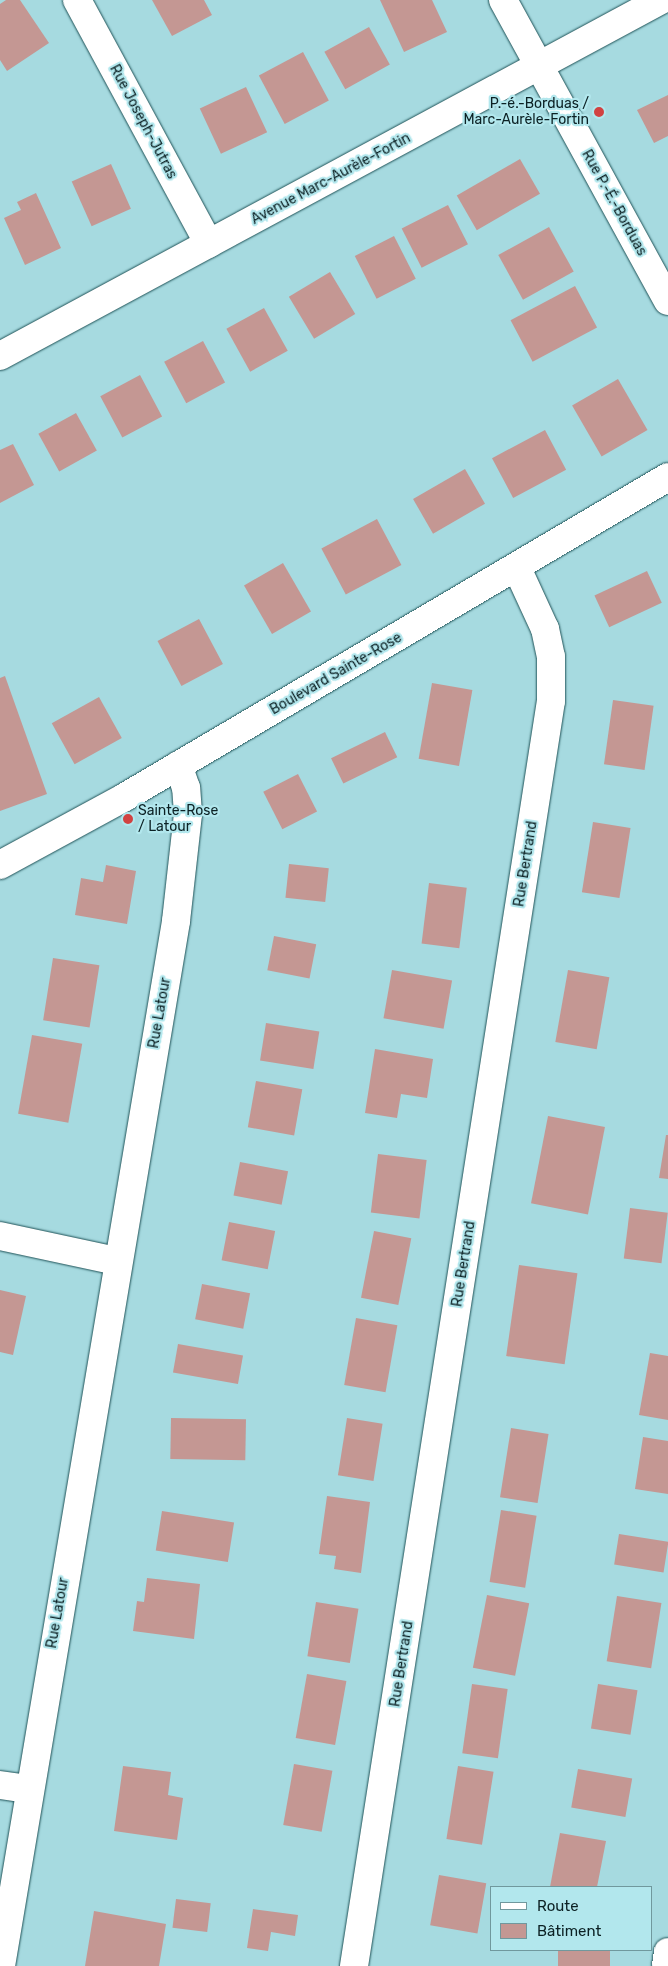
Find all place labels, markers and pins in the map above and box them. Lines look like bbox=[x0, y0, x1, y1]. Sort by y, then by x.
place label: P.-é.-Borduas / Marc-Aurèle-Fortin bbox=[463, 96, 589, 128]
marker: P.-é.-Borduas / Marc-Aurèle-Fortin bbox=[593, 106, 605, 118]
place label: Sainte-Rose / Latour bbox=[138, 803, 218, 836]
marker: Sainte-Rose / Latour bbox=[122, 813, 134, 825]

